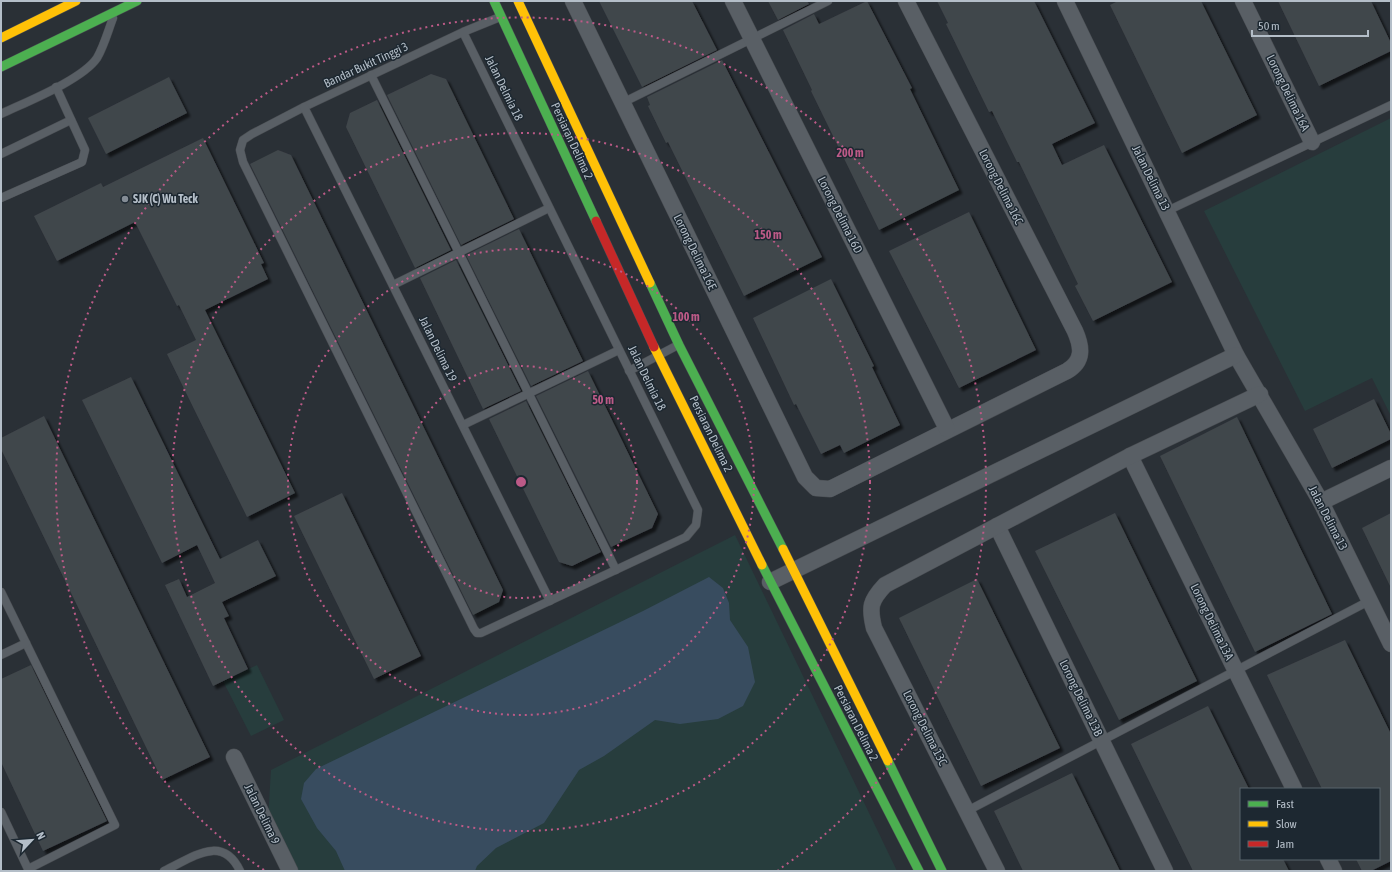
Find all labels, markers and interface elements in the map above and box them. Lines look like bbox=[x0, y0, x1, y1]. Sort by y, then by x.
scale bar bbox=[1252, 12, 1368, 38]
text: 50 m bbox=[1258, 19, 1280, 33]
street label: Bandar Bukit Tinggi 3 bbox=[322, 39, 410, 91]
street label: Jalan Delmia 18 bbox=[482, 53, 526, 123]
street label: Lorong Delima 16A bbox=[1263, 53, 1313, 134]
street label: Persiaran Delima 2 bbox=[548, 100, 596, 182]
street label: Jalan Delima 13 bbox=[1129, 143, 1173, 213]
text: 200 m bbox=[836, 146, 864, 160]
street label: Lorong Delima 16C bbox=[976, 147, 1026, 228]
street label: Lorong Delima 16D bbox=[815, 174, 865, 256]
place label: SJK (C) Wu Teck bbox=[133, 192, 199, 206]
marker: SJK (C) Wu Teck bbox=[120, 194, 130, 204]
street label: Lorong Delima 16E bbox=[671, 212, 719, 292]
text: 150 m bbox=[754, 228, 782, 242]
text: 100 m bbox=[672, 310, 700, 324]
street label: Jalan Delima 19 bbox=[416, 314, 460, 384]
street label: Jalan Delmia 18 bbox=[625, 343, 669, 413]
text: 50 m bbox=[592, 393, 614, 407]
street label: Persiaran Delima 2 bbox=[686, 394, 736, 474]
centre of rings bbox=[514, 475, 528, 489]
street label: Jalan Delima 13 bbox=[1306, 483, 1350, 553]
street label: Lorong Delima 13A bbox=[1187, 582, 1237, 663]
street label: Lorong Delima 13B bbox=[1057, 658, 1106, 739]
street label: Persiaran Delima 2 bbox=[831, 683, 881, 763]
street label: Lorong Delima 13C bbox=[900, 688, 950, 769]
street label: Jalan Delima 9 bbox=[241, 782, 283, 847]
legend bbox=[1240, 788, 1380, 860]
text: Fast bbox=[1276, 797, 1294, 811]
text: Slow bbox=[1276, 817, 1297, 831]
north arrow bbox=[12, 820, 52, 860]
text: N bbox=[34, 830, 48, 841]
text: Jam bbox=[1276, 837, 1294, 851]

